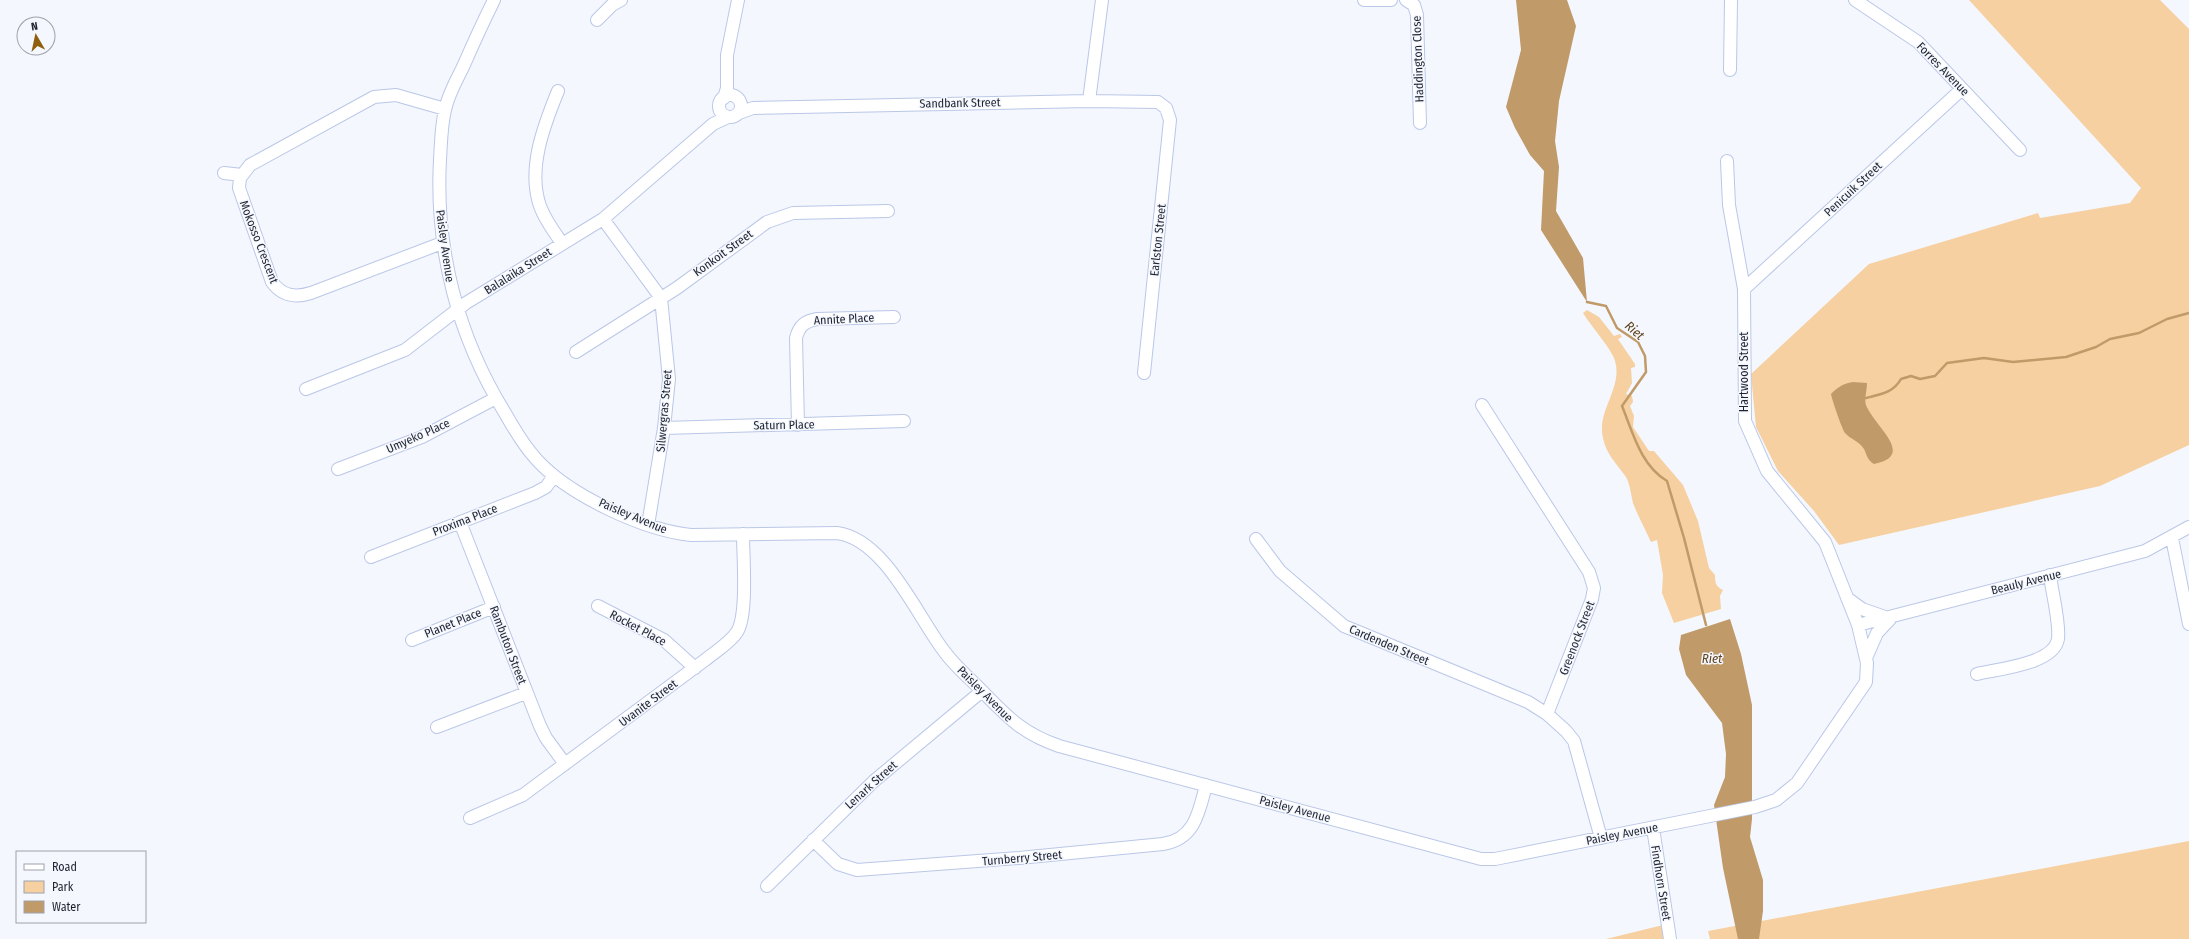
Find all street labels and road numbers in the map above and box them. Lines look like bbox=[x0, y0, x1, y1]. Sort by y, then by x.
street label: Haddington Close bbox=[1409, 15, 1427, 103]
street label: Forres Avenue bbox=[1914, 39, 1972, 99]
street label: Sandbank Street bbox=[919, 95, 1001, 111]
street label: Penicuik Street bbox=[1821, 159, 1885, 219]
street label: Mokosso Crescent bbox=[237, 199, 281, 286]
street label: Earlston Street bbox=[1147, 203, 1169, 277]
street label: Paisley Avenue bbox=[433, 209, 457, 283]
street label: Konkoit Street bbox=[691, 227, 755, 279]
street label: Balalaika Street bbox=[482, 245, 554, 297]
street label: Annite Place bbox=[813, 310, 875, 328]
street label: Hartwood Street bbox=[1737, 332, 1751, 412]
street label: Silwergras Street bbox=[653, 369, 675, 453]
street label: Umyeko Place bbox=[384, 416, 452, 456]
street label: Saturn Place bbox=[753, 417, 815, 433]
street label: Paisley Avenue bbox=[597, 495, 669, 537]
street label: Proxima Place bbox=[431, 501, 499, 539]
street label: Beauly Avenue bbox=[1989, 567, 2063, 597]
street label: Greenock Street bbox=[1556, 599, 1598, 677]
street label: Rambuton Street bbox=[487, 604, 529, 686]
street label: Planet Place bbox=[423, 605, 484, 641]
street label: Rocket Place bbox=[607, 607, 669, 649]
street label: Cardenden Street bbox=[1347, 622, 1431, 668]
street label: Paisley Avenue bbox=[954, 663, 1016, 725]
street label: Uvanite Street bbox=[616, 676, 680, 729]
street label: Lenark Street bbox=[842, 758, 900, 812]
street label: Paisley Avenue bbox=[1258, 793, 1332, 825]
street label: Paisley Avenue bbox=[1585, 820, 1659, 848]
street label: Findhorn Street bbox=[1648, 844, 1674, 922]
street label: Turnberry Street bbox=[981, 848, 1063, 868]

